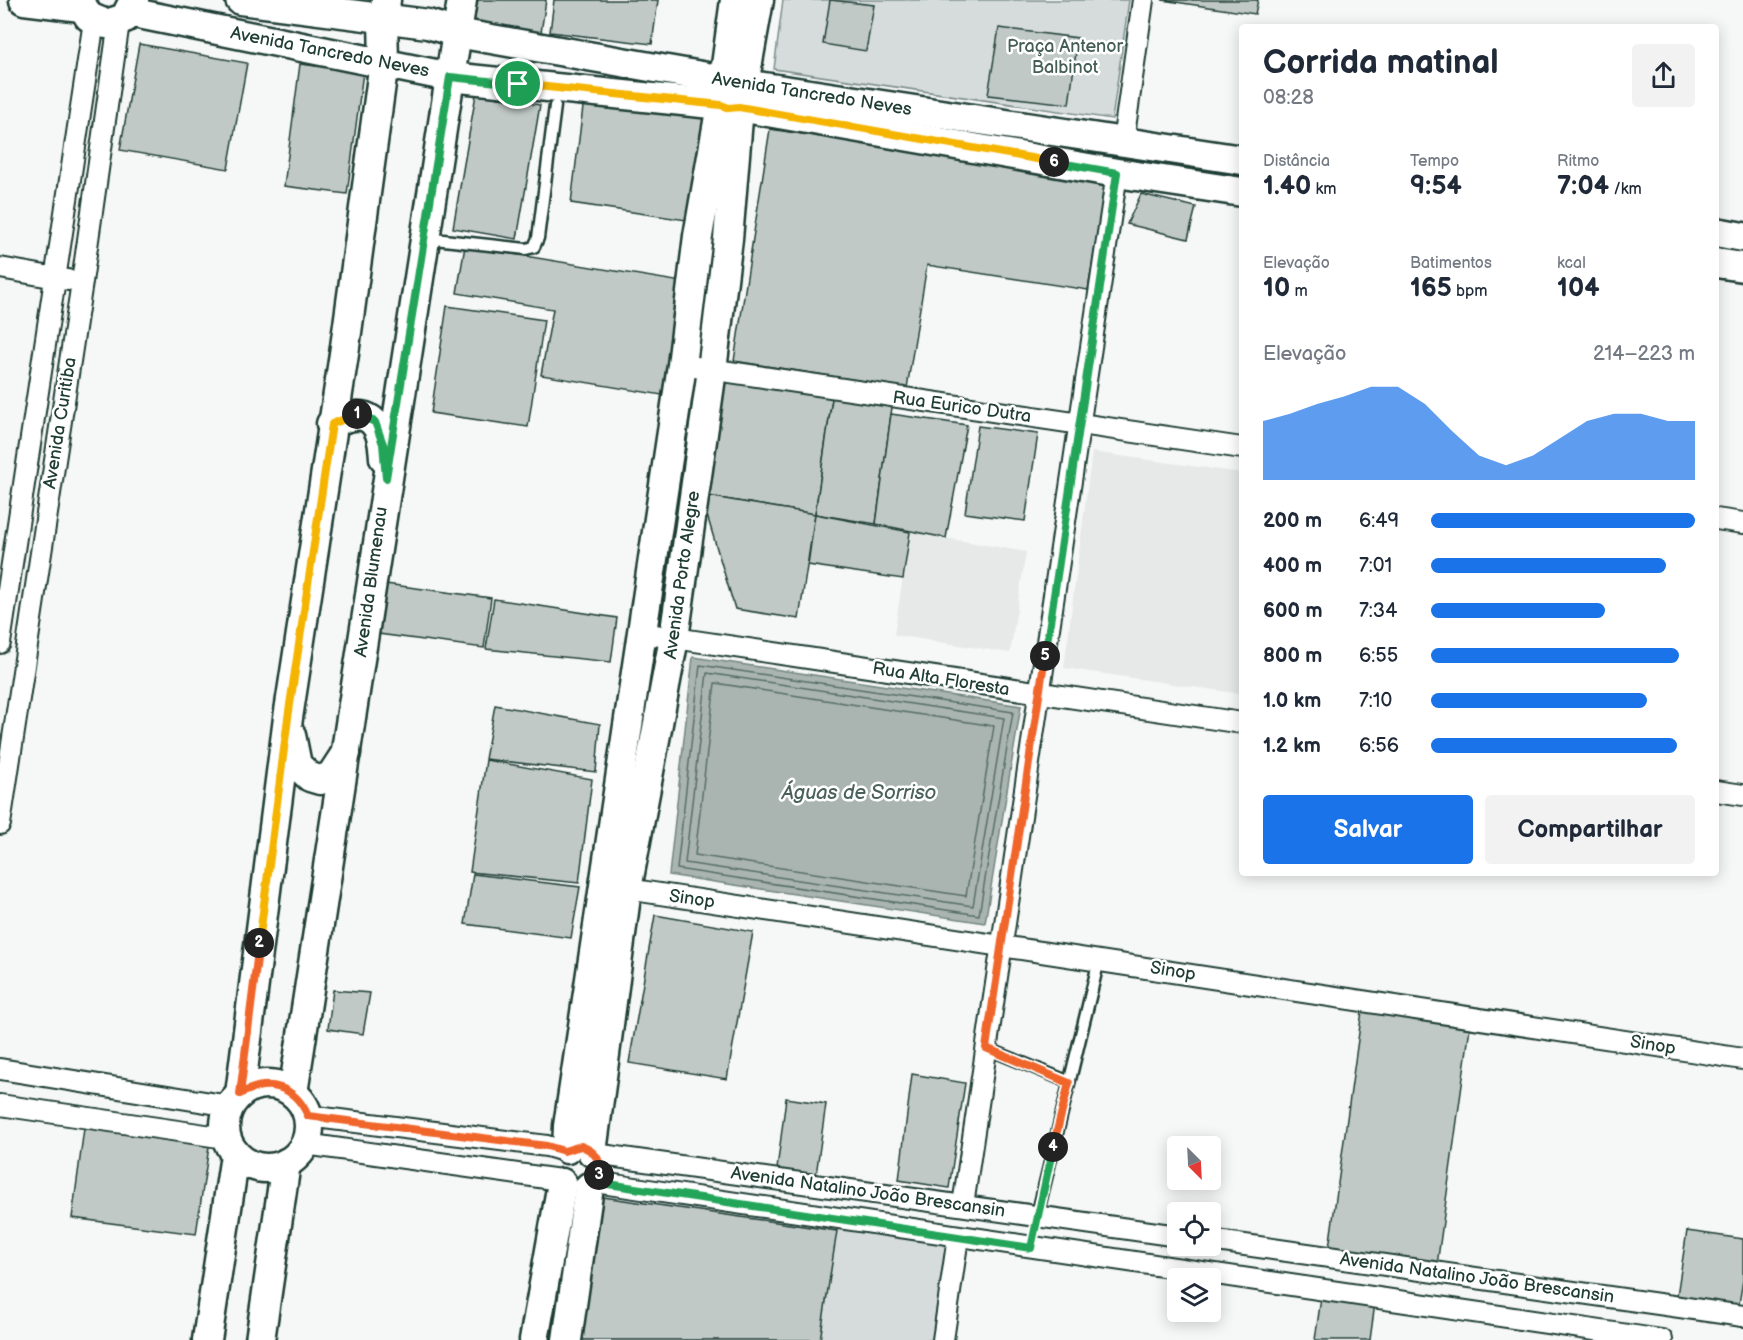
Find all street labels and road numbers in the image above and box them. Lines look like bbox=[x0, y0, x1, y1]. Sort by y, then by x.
street label: Avenida Tancredo Neves bbox=[229, 22, 431, 82]
street label: Avenida Tancredo Neves bbox=[711, 68, 914, 120]
street label: Avenida Curitiba bbox=[39, 356, 81, 490]
street label: Rua Eurico Dutra bbox=[891, 387, 1033, 427]
street label: Avenida Porto Alegre bbox=[660, 489, 704, 661]
street label: Avenida Blumenau bbox=[350, 505, 392, 659]
street label: Rua Alta Floresta bbox=[871, 658, 1011, 700]
street label: Sinop bbox=[668, 885, 716, 913]
street label: Sinop bbox=[1149, 957, 1197, 985]
street label: Sinop bbox=[1629, 1031, 1677, 1059]
street label: Avenida Natalino João Brescansin bbox=[730, 1162, 1006, 1222]
street label: Avenida Natalino João Brescansin bbox=[1339, 1248, 1615, 1308]

